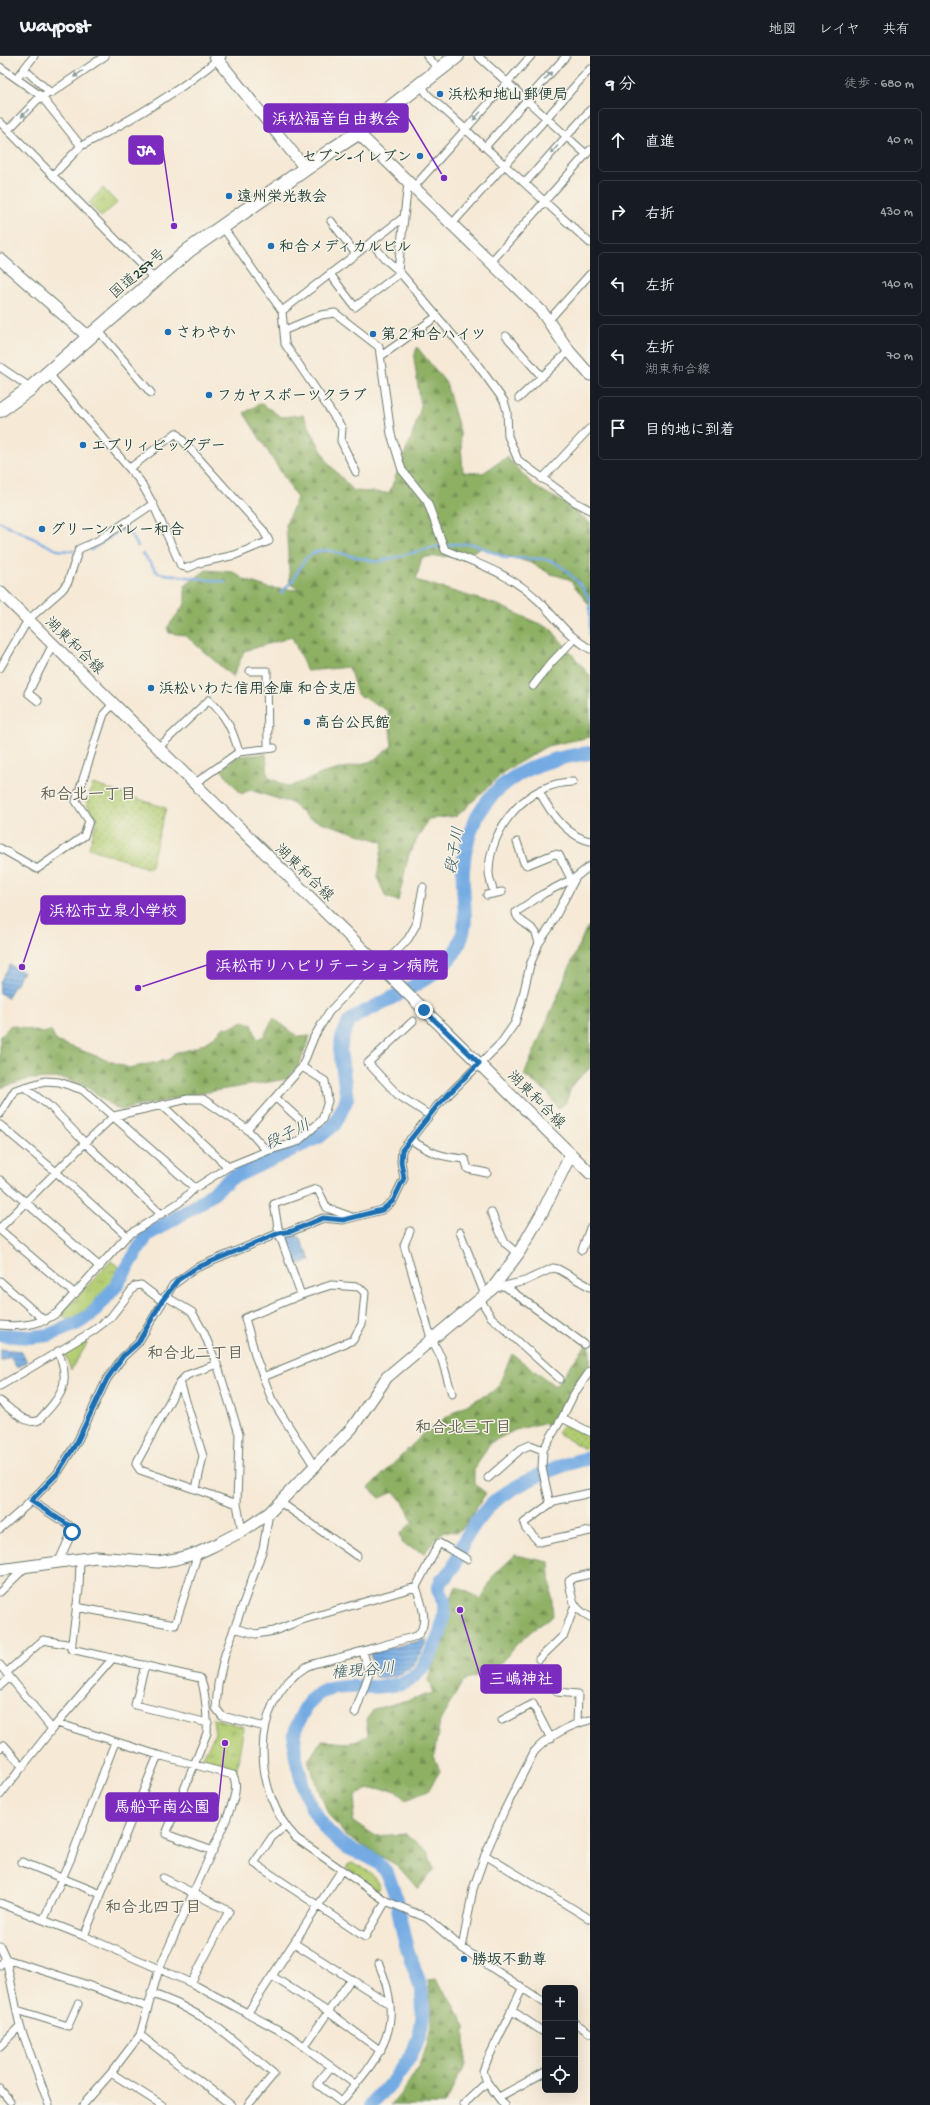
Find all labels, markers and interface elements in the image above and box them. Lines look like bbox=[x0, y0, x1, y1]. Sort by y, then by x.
text: Waypost bbox=[20, 16, 90, 39]
text: 地図 bbox=[769, 22, 797, 39]
text: レイヤ bbox=[819, 22, 860, 39]
text: 共有 bbox=[882, 22, 910, 39]
one-way arrow bbox=[73, 70, 83, 78]
one-way arrow bbox=[543, 71, 553, 81]
text: 9 分 bbox=[606, 76, 636, 96]
text: 徒歩 · 680 m bbox=[844, 77, 914, 92]
place label: 浜松和地山郵便局 bbox=[448, 87, 568, 105]
marker: 浜松和地山郵便局 bbox=[435, 89, 445, 99]
callout: 浜松福音自由教会 bbox=[264, 104, 408, 132]
one-way arrow bbox=[20, 108, 29, 118]
text: 浜松福音自由教会 bbox=[272, 110, 400, 131]
one-way arrow bbox=[472, 111, 482, 121]
icon: ahead bbox=[607, 129, 629, 151]
text: 40 m bbox=[887, 133, 913, 148]
text: 直進 bbox=[645, 134, 675, 152]
callout: JA bbox=[129, 136, 163, 164]
text: JA bbox=[136, 143, 157, 162]
one-way arrow bbox=[550, 144, 559, 155]
place label: セブン-イレブン bbox=[302, 149, 412, 167]
marker: セブン-イレブン bbox=[415, 151, 425, 161]
place label: 遠州栄光教会 bbox=[237, 188, 327, 207]
marker: 遠州栄光教会 bbox=[224, 191, 234, 201]
icon: right bbox=[607, 201, 629, 223]
text: 430 m bbox=[880, 205, 913, 220]
text: 右折 bbox=[645, 206, 675, 224]
place label: 和合メディカルビル bbox=[279, 238, 412, 257]
marker: 和合メディカルビル bbox=[266, 241, 276, 251]
street label: 国道257号 bbox=[107, 245, 170, 304]
icon: left bbox=[607, 273, 629, 295]
text: 140 m bbox=[882, 277, 913, 292]
text: 左折 bbox=[645, 278, 675, 296]
place label: さわやか bbox=[176, 325, 236, 343]
place label: 第２和合ハイツ bbox=[381, 326, 486, 345]
marker: さわやか bbox=[163, 327, 173, 337]
marker: 第２和合ハイツ bbox=[368, 329, 378, 339]
text: 左折 bbox=[645, 340, 675, 358]
icon: left bbox=[607, 345, 629, 367]
text: 70 m bbox=[887, 349, 913, 364]
text: 湖東和合線 bbox=[645, 363, 710, 378]
place label: フカヤスポーツクラブ bbox=[217, 388, 367, 406]
marker: フカヤスポーツクラブ bbox=[204, 390, 214, 400]
icon: arrive bbox=[607, 417, 629, 439]
text: 目的地に到着 bbox=[645, 422, 735, 440]
place label: エブリィビッグデー bbox=[91, 437, 226, 456]
marker: エブリィビッグデー bbox=[78, 440, 88, 450]
place label: グリーンバレー和合 bbox=[50, 521, 184, 540]
marker: グリーンバレー和合 bbox=[37, 524, 47, 534]
street label: 湖東和合線 bbox=[40, 613, 108, 679]
place label: 浜松いわた信用金庫 和合支店 bbox=[159, 680, 358, 699]
marker: 浜松いわた信用金庫 和合支店 bbox=[146, 683, 156, 693]
place label: 高台公民館 bbox=[315, 714, 390, 733]
marker: 高台公民館 bbox=[302, 717, 312, 727]
district label: 和合北一丁目 bbox=[40, 785, 136, 806]
water label: 段子川 bbox=[442, 825, 470, 876]
street label: 湖東和合線 bbox=[270, 840, 338, 906]
callout: 浜松市立泉小学校 bbox=[41, 896, 185, 924]
text: 浜松市立泉小学校 bbox=[49, 902, 177, 923]
callout: 浜松市リハビリテーション病院 bbox=[207, 951, 447, 979]
text: 浜松市リハビリテーション病院 bbox=[215, 957, 439, 978]
route end bbox=[415, 1001, 433, 1019]
street label: 湖東和合線 bbox=[503, 1067, 569, 1133]
water label: 段子川 bbox=[262, 1116, 314, 1155]
district label: 和合北二丁目 bbox=[147, 1344, 243, 1365]
district label: 和合北三丁目 bbox=[415, 1418, 511, 1439]
route start bbox=[63, 1523, 81, 1541]
water label: 権現谷川 bbox=[331, 1659, 396, 1685]
callout: 三嶋神社 bbox=[481, 1665, 561, 1693]
text: 三嶋神社 bbox=[489, 1670, 553, 1691]
callout: 馬船平南公園 bbox=[106, 1793, 218, 1821]
text: 馬船平南公園 bbox=[114, 1798, 210, 1819]
district label: 和合北四丁目 bbox=[105, 1898, 201, 1919]
place label: 勝坂不動尊 bbox=[472, 1951, 547, 1970]
marker: 勝坂不動尊 bbox=[459, 1954, 469, 1964]
map controls bbox=[542, 1985, 578, 2093]
button: + bbox=[542, 1985, 578, 2021]
button: − bbox=[542, 2021, 578, 2057]
button: locate bbox=[542, 2057, 578, 2093]

